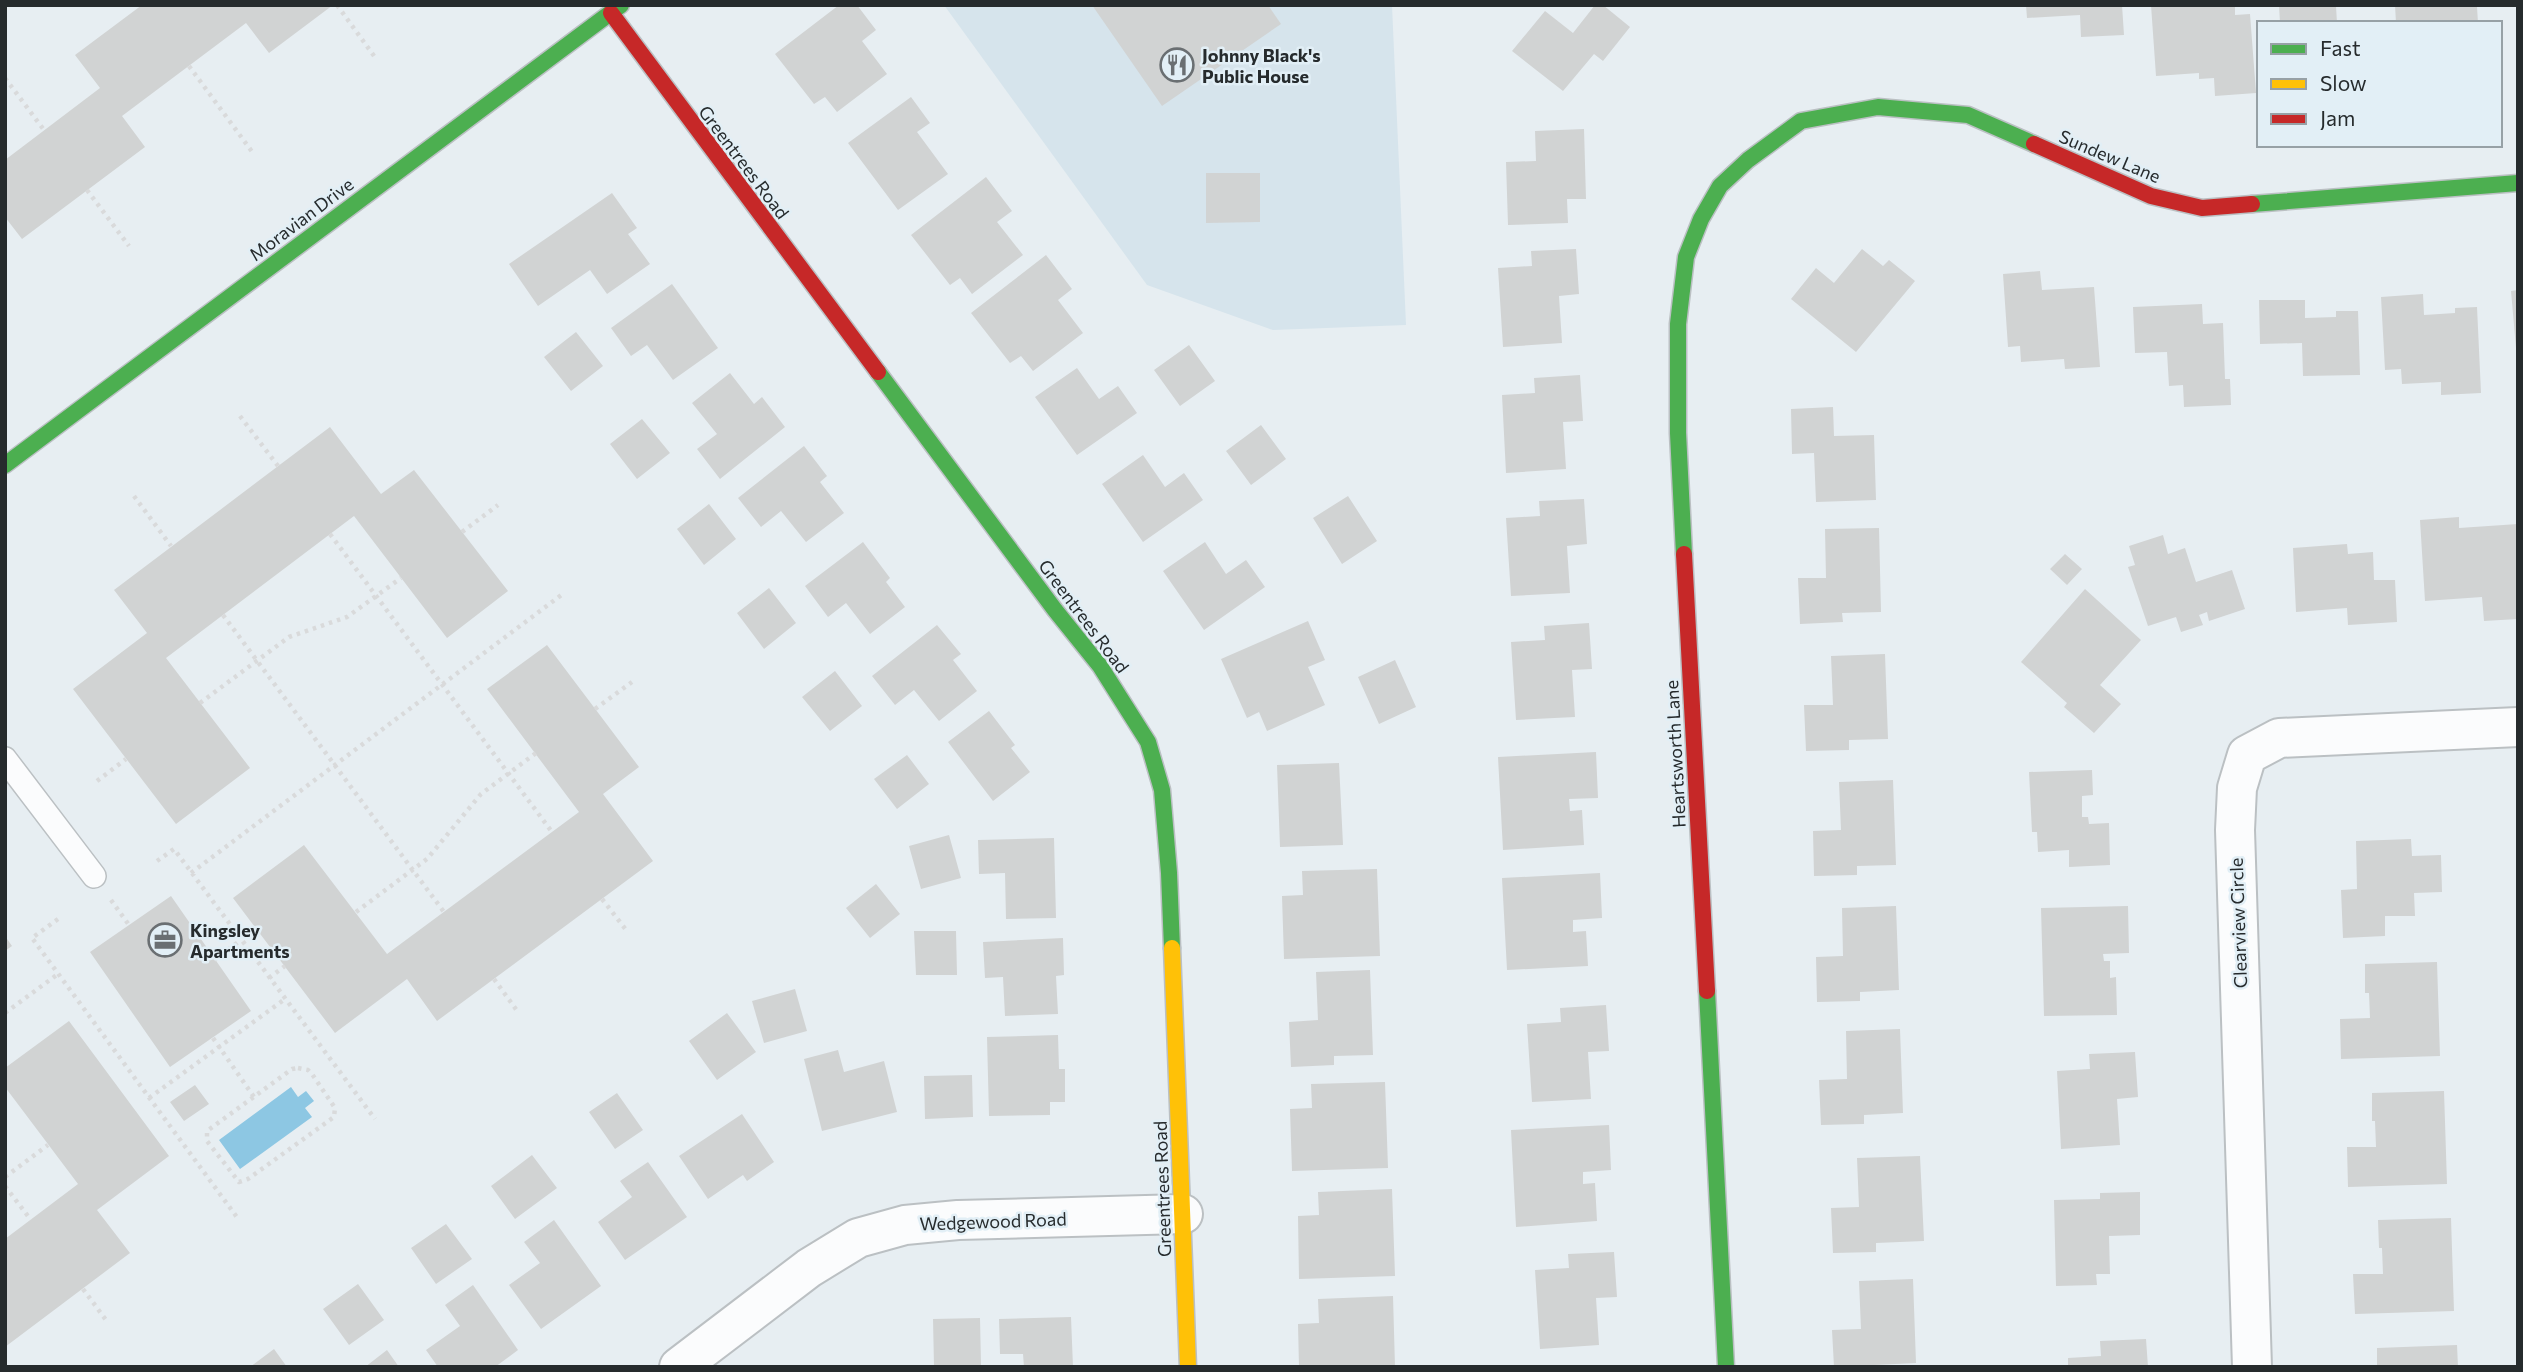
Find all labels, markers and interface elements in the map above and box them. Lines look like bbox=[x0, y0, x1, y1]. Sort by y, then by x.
legend bbox=[2257, 21, 2502, 147]
text: Fast bbox=[2320, 35, 2361, 60]
place label: Johnny Black's Public House bbox=[1202, 44, 1321, 87]
restaurant icon: Johnny Black's Public House bbox=[1158, 46, 1196, 84]
text: Slow bbox=[2320, 70, 2367, 95]
street label: Greentrees Road bbox=[694, 101, 794, 223]
text: Jam bbox=[2320, 105, 2355, 130]
street label: Sundew Lane bbox=[2056, 125, 2164, 187]
street label: Moravian Drive bbox=[245, 173, 357, 265]
street label: Greentrees Road bbox=[1034, 555, 1134, 677]
street label: Heartsworth Lane bbox=[1660, 680, 1690, 828]
street label: Clearview Circle bbox=[2225, 857, 2251, 989]
place label: Kingsley Apartments bbox=[190, 919, 290, 962]
office icon: Kingsley Apartments bbox=[146, 921, 184, 959]
street label: Greentrees Road bbox=[1149, 1121, 1175, 1257]
street label: Wedgewood Road bbox=[919, 1207, 1067, 1235]

